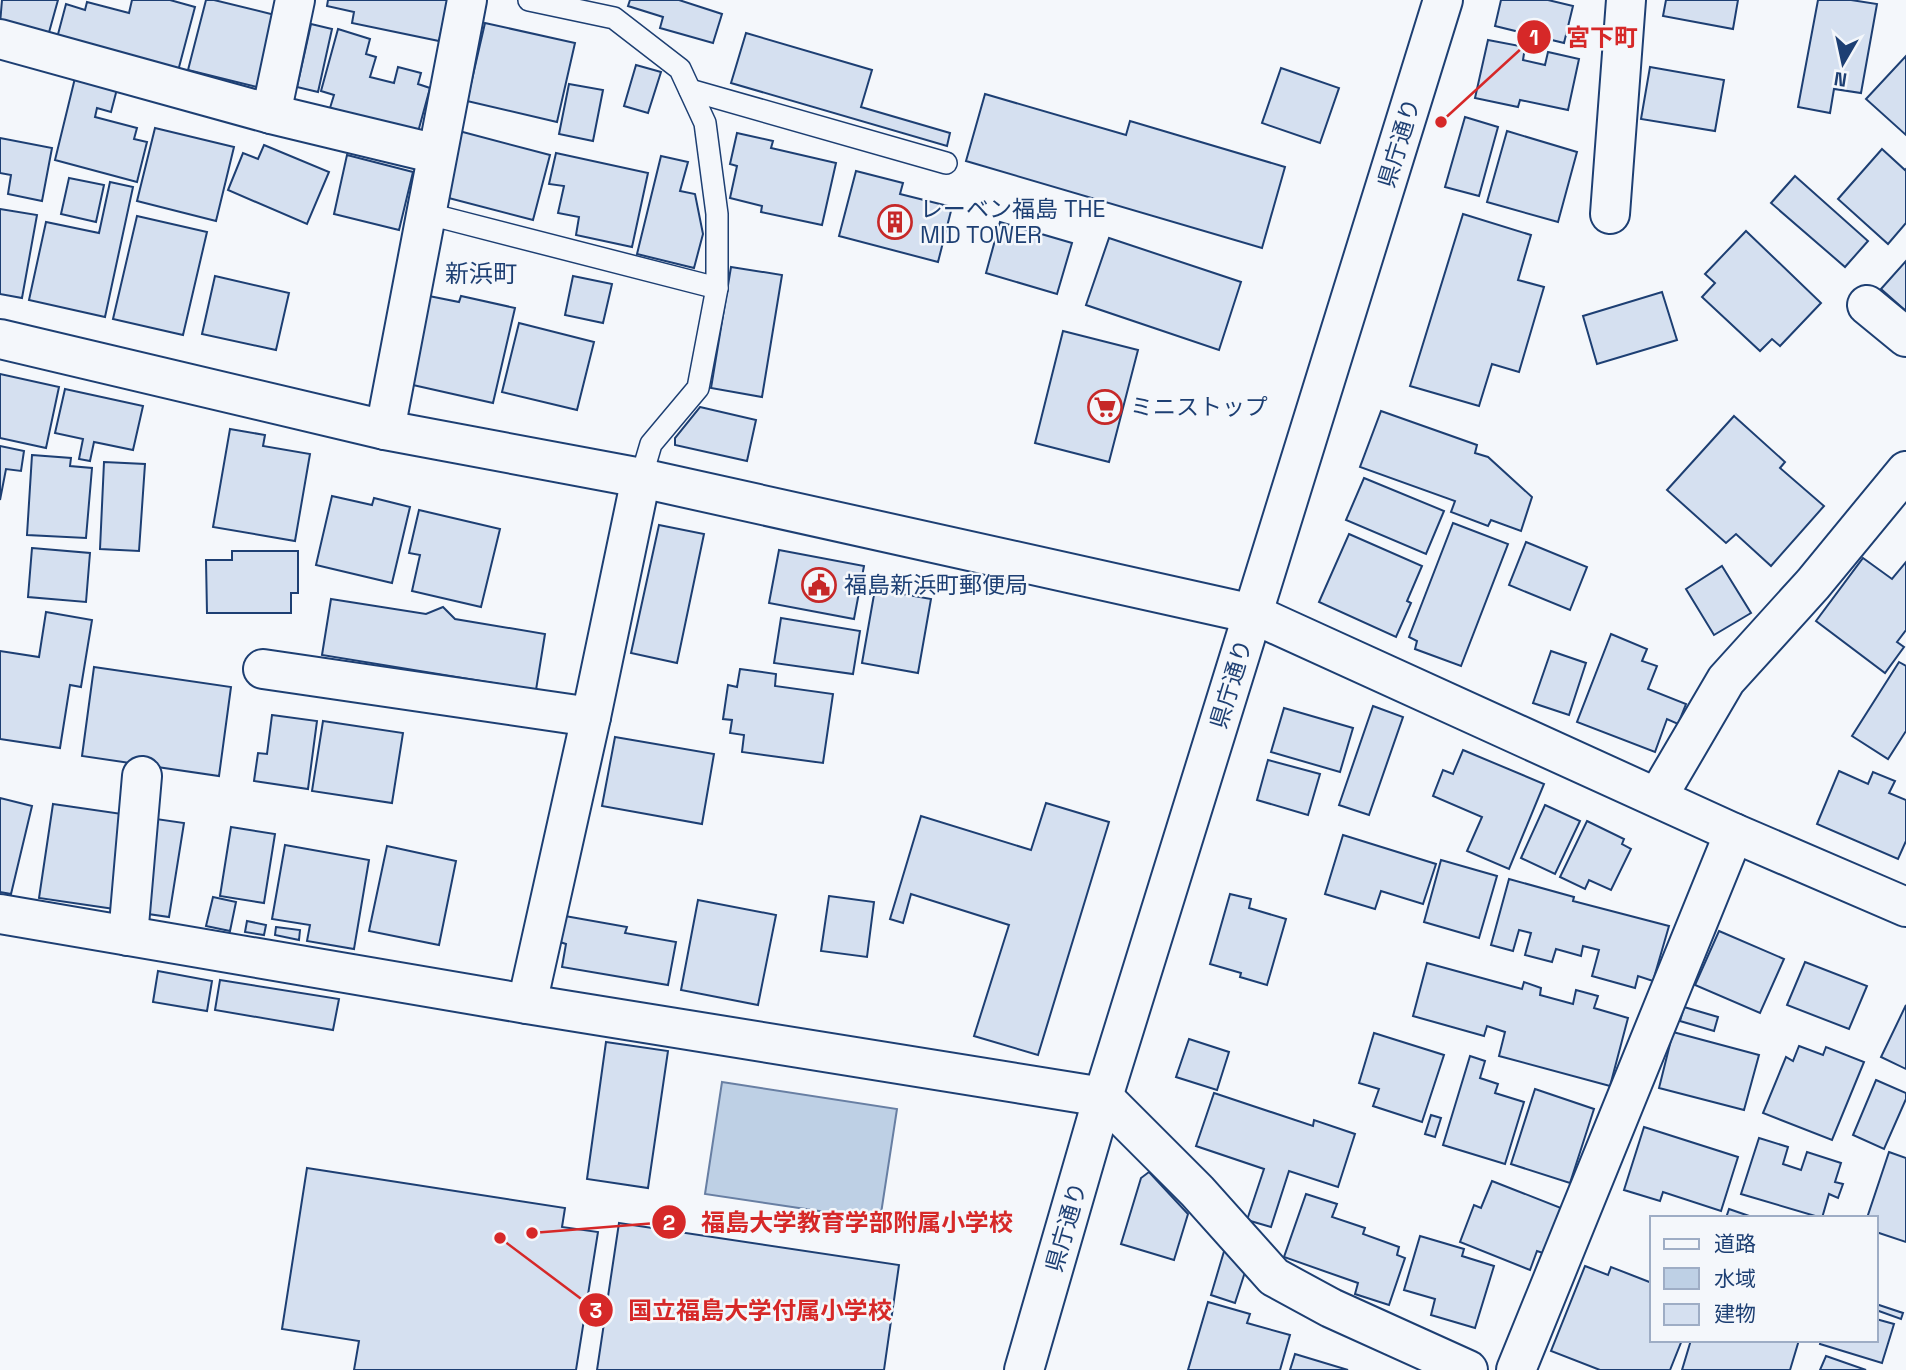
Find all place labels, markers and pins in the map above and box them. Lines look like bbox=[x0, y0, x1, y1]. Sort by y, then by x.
callout: 宮下町 bbox=[1517, 15, 1652, 60]
place label: レーベン福島 THE MID TOWER bbox=[920, 194, 1105, 250]
building icon: レーベン福島 THE MID TOWER bbox=[876, 203, 914, 241]
supermarket icon: ミニストップ bbox=[1086, 388, 1124, 426]
place label: ミニストップ bbox=[1130, 392, 1268, 422]
public building icon: 福島新浜町郵便局 bbox=[800, 566, 838, 604]
place label: 福島新浜町郵便局 bbox=[844, 570, 1028, 600]
callout: 福島大学教育学部附属小学校 bbox=[652, 1200, 1027, 1245]
callout: 国立福島大学付属小学校 bbox=[579, 1288, 906, 1333]

